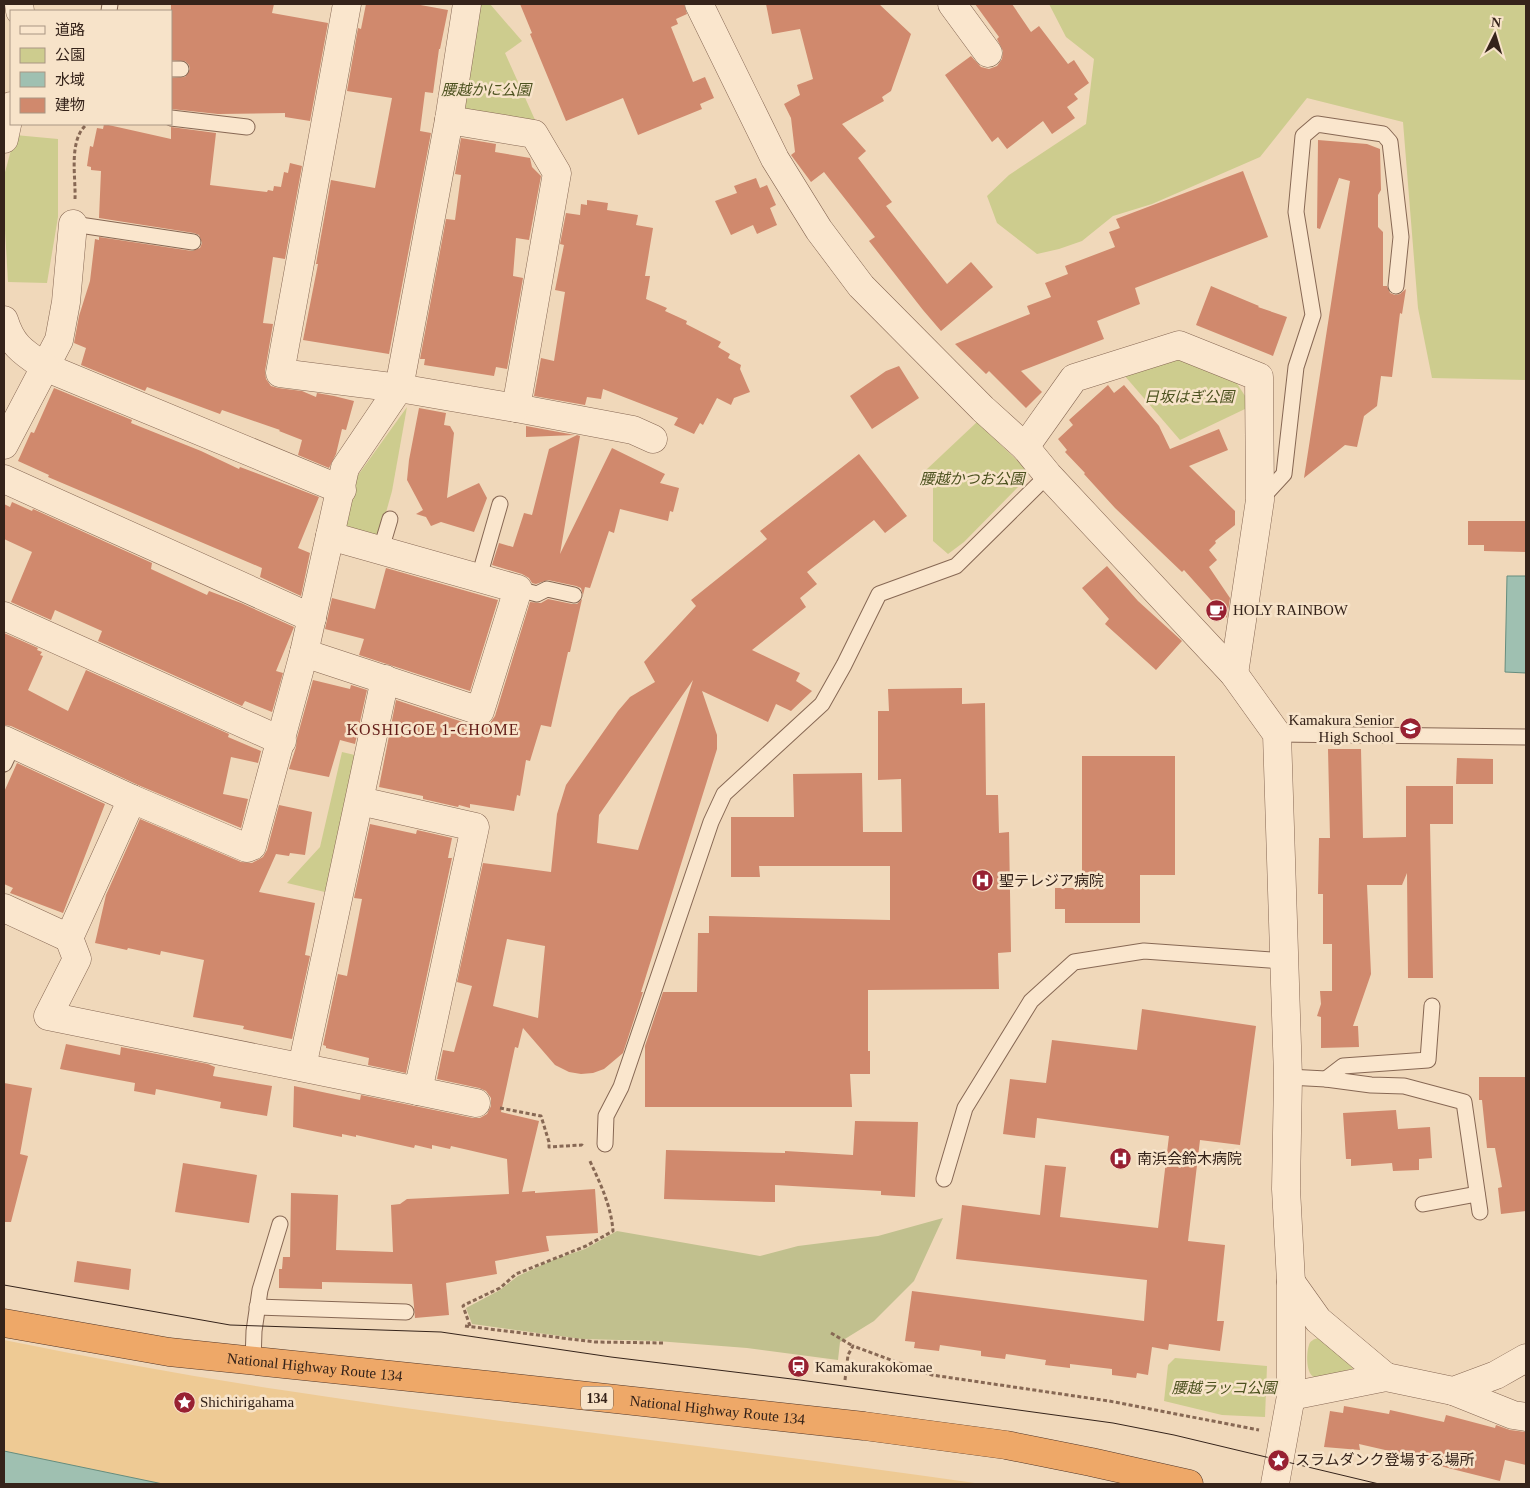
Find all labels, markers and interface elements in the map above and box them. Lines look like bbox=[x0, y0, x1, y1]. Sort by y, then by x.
legend bbox=[10, 10, 172, 125]
north arrow bbox=[1470, 10, 1520, 60]
text: N bbox=[1490, 15, 1502, 30]
text: 道路 bbox=[55, 22, 85, 38]
text: 公園 bbox=[55, 47, 85, 63]
text: 水域 bbox=[55, 72, 85, 88]
park label: 腰越かに公園 bbox=[441, 82, 533, 98]
text: 建物 bbox=[55, 97, 85, 113]
park label: 日坂はぎ公園 bbox=[1144, 389, 1236, 405]
park label: 腰越かつお公園 bbox=[919, 471, 1026, 487]
cafe icon: HOLY RAINBOW bbox=[1205, 598, 1229, 622]
place label: HOLY RAINBOW bbox=[1233, 602, 1349, 618]
place label: Kamakura Senior High School bbox=[1289, 712, 1394, 745]
school or university icon: Kamakura Senior High School bbox=[1398, 717, 1422, 741]
district label: KOSHIGOE 1-CHOME bbox=[347, 721, 519, 738]
hospital icon: 聖テレジア病院 bbox=[971, 869, 995, 893]
place label: 聖テレジア病院 bbox=[999, 873, 1104, 889]
hospital icon: 南浜会鈴木病院 bbox=[1109, 1147, 1133, 1171]
place label: 南浜会鈴木病院 bbox=[1137, 1151, 1242, 1167]
street label: National Highway Route 134 bbox=[226, 1350, 404, 1384]
station icon: Kamakurakokomae bbox=[787, 1355, 811, 1379]
place label: Kamakurakokomae bbox=[815, 1359, 933, 1375]
park label: 腰越ラッコ公園 bbox=[1171, 1380, 1278, 1396]
road number: 134 bbox=[581, 1386, 613, 1410]
place icon: Shichirigahama bbox=[172, 1390, 196, 1414]
street label: National Highway Route 134 bbox=[629, 1393, 806, 1428]
place label: Shichirigahama bbox=[200, 1394, 294, 1410]
place icon: スラムダンク登場する場所 bbox=[1267, 1448, 1291, 1472]
place label: スラムダンク登場する場所 bbox=[1295, 1452, 1475, 1468]

